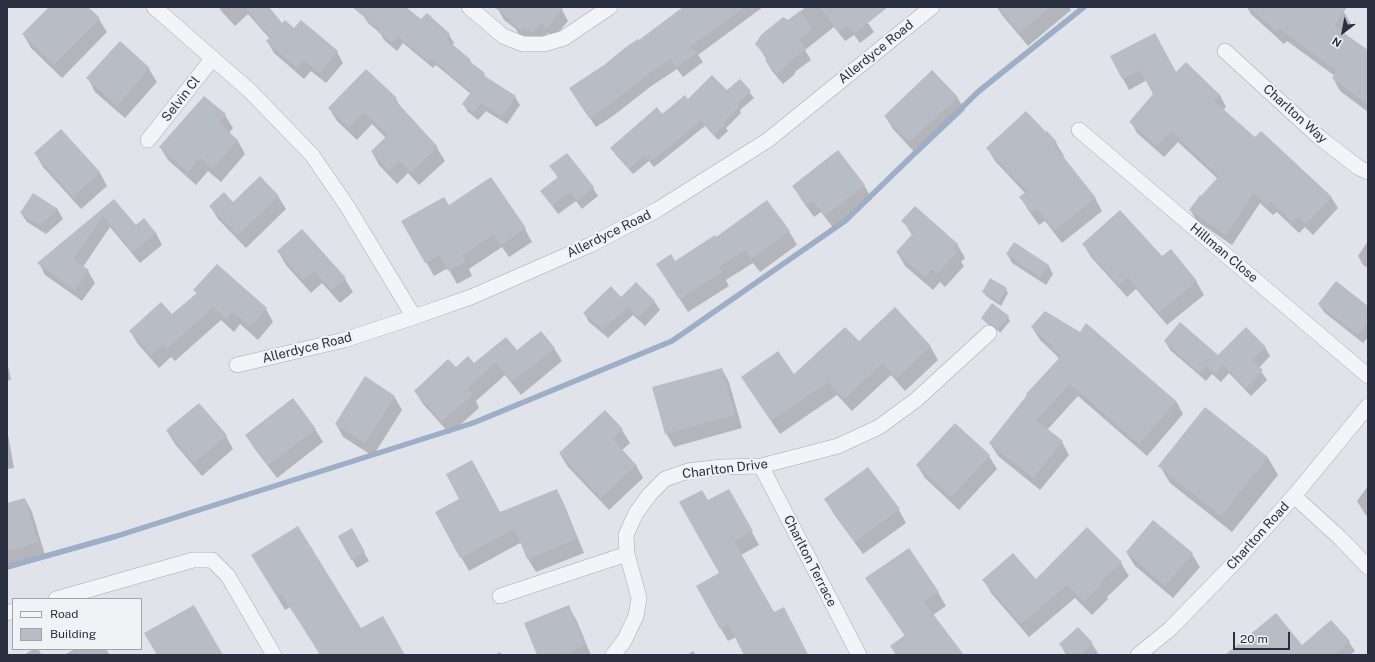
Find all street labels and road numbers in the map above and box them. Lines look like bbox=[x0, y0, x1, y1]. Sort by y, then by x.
street label: Allerdyce Road bbox=[835, 17, 917, 87]
street label: Selvin Cl bbox=[158, 73, 204, 125]
street label: Charlton Way bbox=[1260, 81, 1330, 147]
street label: Allerdyce Road bbox=[564, 207, 654, 261]
street label: Hillman Close bbox=[1187, 220, 1261, 286]
street label: Allerdyce Road bbox=[261, 329, 353, 367]
street label: Charlton Drive bbox=[681, 456, 769, 482]
street label: Charlton Road bbox=[1223, 499, 1293, 573]
street label: Charlton Terrace bbox=[780, 513, 840, 609]

